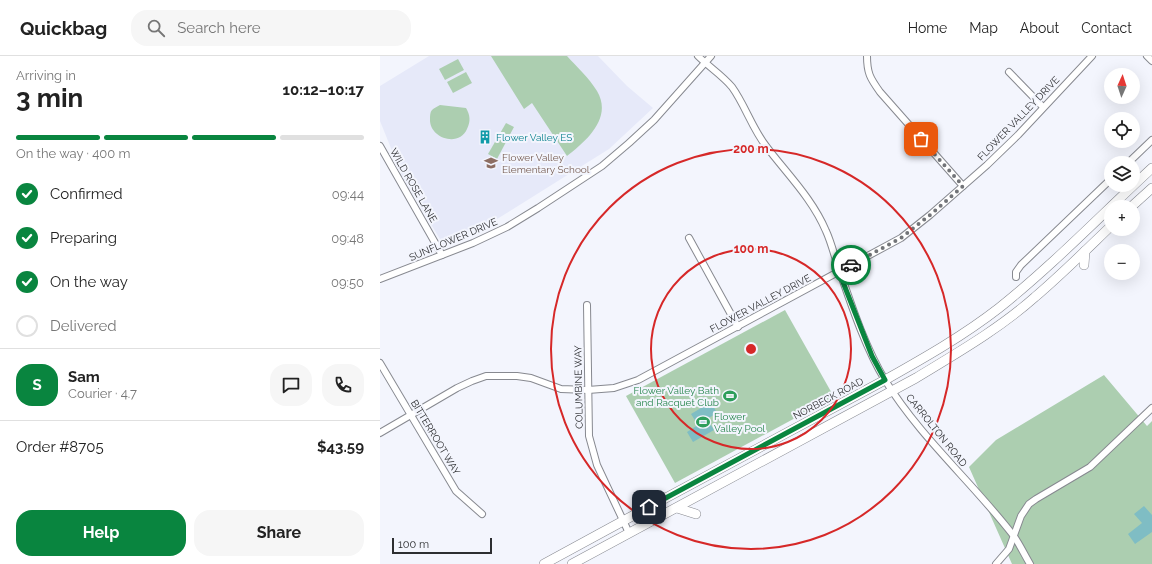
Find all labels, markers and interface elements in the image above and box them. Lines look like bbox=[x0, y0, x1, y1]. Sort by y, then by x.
search box bbox=[131, 10, 411, 46]
text: Quickbag bbox=[20, 17, 107, 39]
icon: search bbox=[145, 17, 167, 39]
text: Search here bbox=[177, 19, 261, 37]
text: Home bbox=[908, 20, 947, 36]
text: Map bbox=[969, 20, 998, 36]
text: About bbox=[1020, 20, 1059, 36]
text: Contact bbox=[1081, 20, 1132, 36]
text: Arriving in bbox=[16, 68, 76, 83]
north arrow bbox=[1104, 68, 1140, 104]
map controls bbox=[1104, 68, 1140, 280]
street label: FLOWER VALLEY DRIVE bbox=[975, 74, 1061, 163]
text: 10:12–10:17 bbox=[283, 81, 364, 99]
text: 3 min bbox=[16, 83, 83, 113]
button: locate bbox=[1104, 112, 1140, 148]
pin bbox=[904, 122, 938, 156]
icon: bag bbox=[910, 128, 932, 150]
building icon: Flower Valley ES bbox=[477, 129, 493, 145]
place label: Flower Valley ES bbox=[496, 132, 572, 143]
text: 200 m bbox=[733, 142, 769, 156]
text: On the way · 400 m bbox=[16, 146, 130, 161]
street label: WILD ROSE LANE bbox=[388, 146, 439, 224]
place label: Flower Valley Elementary School bbox=[502, 152, 590, 175]
school or university icon: Flower Valley Elementary School bbox=[483, 155, 499, 171]
button: layers bbox=[1104, 156, 1140, 192]
icon: check bbox=[16, 183, 38, 205]
text: Confirmed bbox=[50, 185, 123, 203]
text: 09:44 bbox=[332, 187, 364, 202]
button: + bbox=[1104, 200, 1140, 236]
street label: SUNFLOWER DRIVE bbox=[407, 216, 499, 263]
icon: check bbox=[16, 227, 38, 249]
text: Preparing bbox=[50, 229, 117, 247]
text: 09:48 bbox=[331, 231, 364, 246]
text: 100 m bbox=[734, 242, 768, 256]
button: − bbox=[1104, 244, 1140, 280]
courier bbox=[831, 245, 871, 285]
icon: car bbox=[840, 254, 862, 276]
icon: check bbox=[16, 271, 38, 293]
street label: FLOWER VALLEY DRIVE bbox=[708, 272, 812, 335]
text: On the way bbox=[50, 273, 128, 291]
text: 09:50 bbox=[331, 275, 364, 290]
text: Delivered bbox=[50, 317, 117, 335]
centre of rings bbox=[744, 342, 758, 356]
street label: COLUMBINE WAY bbox=[572, 345, 585, 429]
button: chat bbox=[270, 364, 312, 406]
button: phone bbox=[322, 364, 364, 406]
text: Sam bbox=[68, 368, 100, 386]
street label: NORBECK ROAD bbox=[791, 375, 865, 422]
text: S bbox=[32, 376, 42, 394]
place label: Flower Valley Bath and Racquet Club bbox=[633, 385, 719, 408]
text: Courier · 4.7 bbox=[68, 386, 137, 401]
sports icon: Flower Valley Bath and Racquet Club bbox=[722, 388, 738, 404]
street label: CARROLTON ROAD bbox=[904, 392, 969, 469]
street label: BITTERROOT WAY bbox=[409, 398, 463, 477]
place label: Flower Valley Pool bbox=[714, 411, 766, 434]
sports icon: Flower Valley Pool bbox=[695, 414, 711, 430]
text: Order #8705 bbox=[16, 438, 104, 456]
text: $43.59 bbox=[317, 438, 364, 456]
pin bbox=[632, 490, 666, 524]
icon: home bbox=[638, 496, 660, 518]
button: Help bbox=[16, 510, 186, 556]
button: Share bbox=[194, 510, 364, 556]
scale bar bbox=[392, 536, 492, 555]
text: 100 m bbox=[398, 538, 429, 551]

